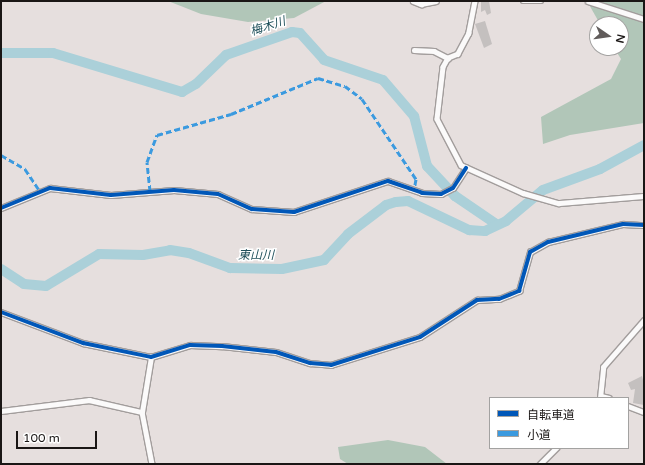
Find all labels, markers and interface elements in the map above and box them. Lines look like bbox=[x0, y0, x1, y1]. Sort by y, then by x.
water label: 梅木川 bbox=[249, 15, 287, 39]
north arrow bbox=[589, 16, 629, 56]
text: N bbox=[613, 33, 628, 44]
water label: 東山川 bbox=[238, 249, 274, 263]
legend bbox=[489, 397, 629, 449]
text: 自転車道 bbox=[527, 408, 575, 422]
scale bar bbox=[18, 423, 99, 449]
text: 小道 bbox=[527, 428, 551, 442]
text: 100 m bbox=[23, 431, 60, 445]

